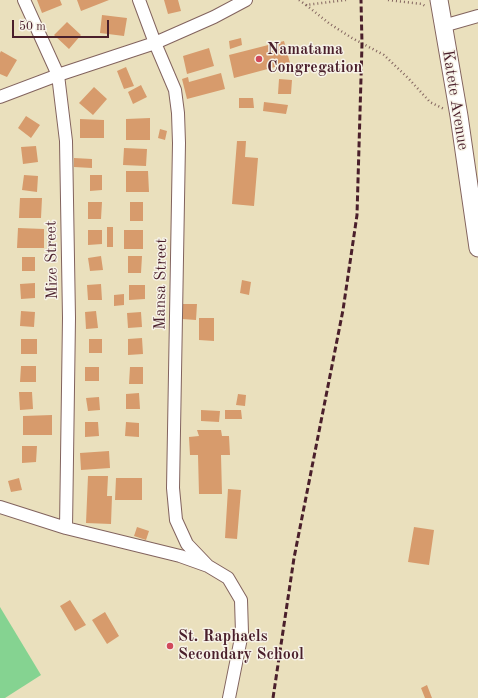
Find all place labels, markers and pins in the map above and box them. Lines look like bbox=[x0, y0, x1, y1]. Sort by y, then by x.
place label: Namatama Congregation bbox=[267, 40, 362, 78]
marker: Namatama Congregation bbox=[254, 54, 264, 64]
place label: St. Raphaels Secondary School bbox=[178, 627, 304, 665]
marker: St. Raphaels Secondary School bbox=[165, 641, 175, 651]

